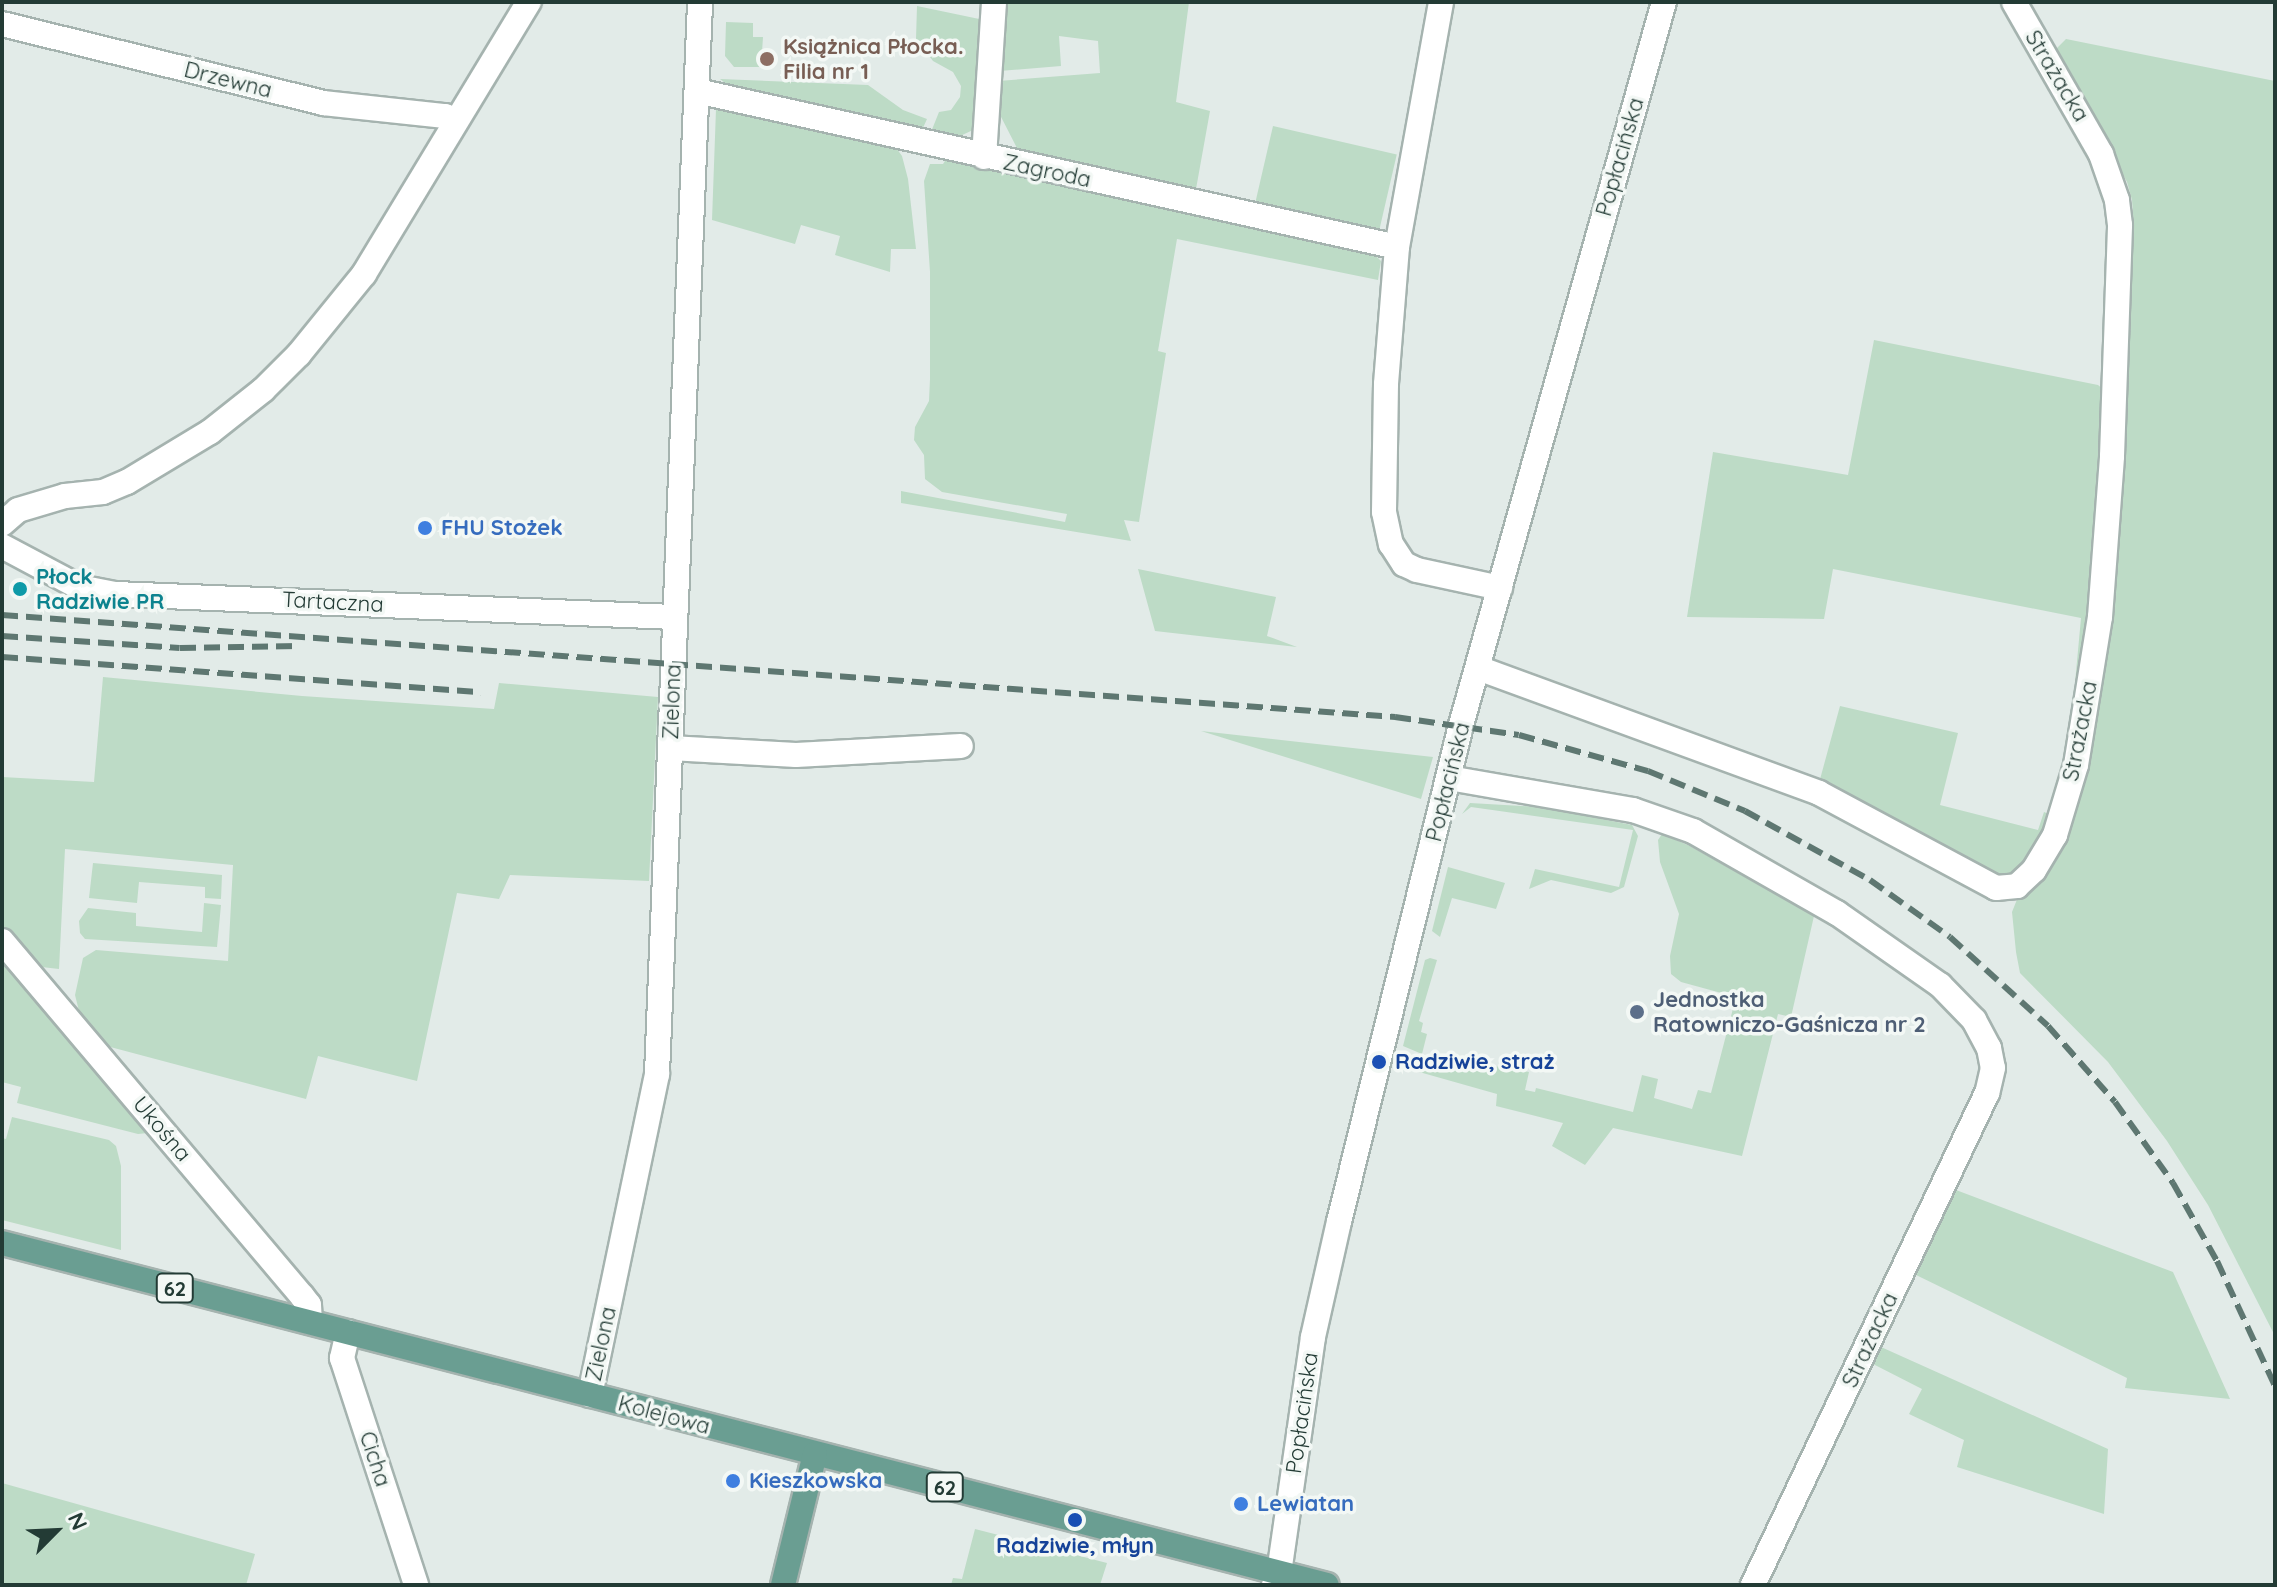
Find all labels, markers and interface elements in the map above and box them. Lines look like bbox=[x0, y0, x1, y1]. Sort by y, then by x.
street label: Strażacka bbox=[2020, 26, 2094, 126]
place label: Książnica Płocka. Filia nr 1 bbox=[783, 33, 963, 84]
marker: Książnica Płocka. Filia nr 1 bbox=[758, 50, 776, 68]
street label: Drzewna bbox=[181, 56, 275, 104]
street label: Popłacińska bbox=[1590, 95, 1650, 219]
street label: Zagroda bbox=[1001, 149, 1093, 193]
place label: FHU Stożek bbox=[441, 515, 563, 541]
marker: FHU Stożek bbox=[416, 519, 434, 537]
place label: Płock Radziwie PR bbox=[36, 563, 164, 614]
marker: Płock Radziwie PR bbox=[11, 580, 29, 598]
street label: Tartaczna bbox=[282, 586, 384, 618]
street label: Zielona bbox=[657, 664, 687, 740]
street label: Strażacka bbox=[2057, 679, 2103, 783]
street label: Popłacińska bbox=[1420, 720, 1476, 844]
place label: Jednostka Ratowniczo-Gaśnicza nr 2 bbox=[1653, 986, 1926, 1038]
marker: Jednostka Ratowniczo-Gaśnicza nr 2 bbox=[1628, 1003, 1646, 1021]
place label: Radziwie, straż bbox=[1395, 1049, 1554, 1075]
marker: Radziwie, straż bbox=[1370, 1053, 1388, 1071]
street label: Ukośna bbox=[127, 1091, 197, 1167]
road number: 62 bbox=[155, 1272, 195, 1304]
street label: Strażacka bbox=[1837, 1288, 1903, 1392]
street label: Zielona bbox=[580, 1304, 622, 1384]
street label: Popłacińska bbox=[1280, 1351, 1324, 1475]
street label: Kolejowa bbox=[615, 1390, 713, 1440]
street label: Cicha bbox=[354, 1428, 396, 1490]
place label: Kieszkowska bbox=[749, 1468, 882, 1494]
road number: 62 bbox=[925, 1471, 965, 1503]
marker: Kieszkowska bbox=[724, 1472, 742, 1490]
north arrow bbox=[16, 1491, 96, 1571]
place label: Lewiatan bbox=[1257, 1491, 1354, 1517]
marker: Lewiatan bbox=[1232, 1495, 1250, 1513]
text: N bbox=[62, 1508, 94, 1534]
marker: Radziwie, młyn bbox=[1066, 1511, 1084, 1529]
place label: Radziwie, młyn bbox=[996, 1533, 1154, 1559]

